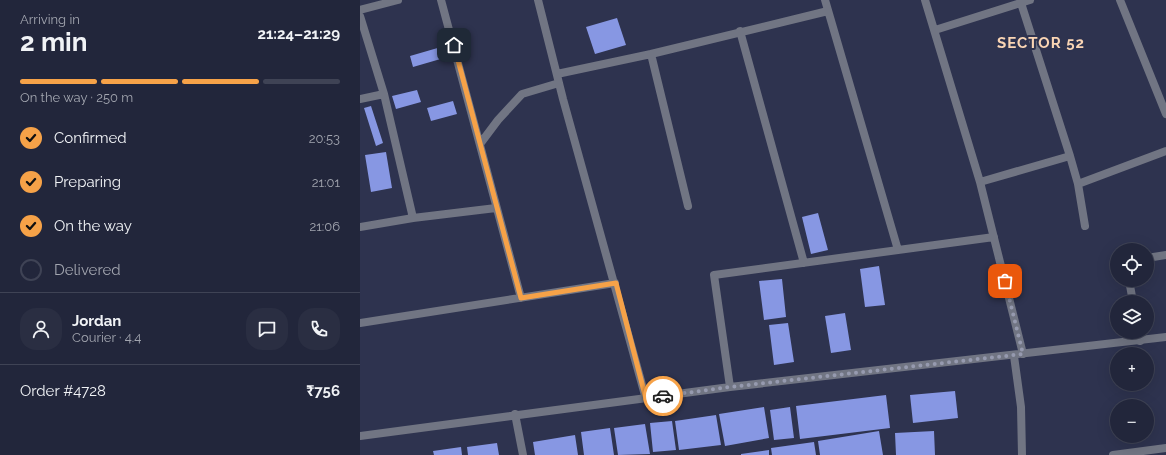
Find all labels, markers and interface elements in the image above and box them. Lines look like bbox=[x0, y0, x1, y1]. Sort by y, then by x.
text: Arriving in bbox=[20, 12, 80, 27]
text: 21:24–21:29 bbox=[257, 25, 340, 43]
text: 2 min bbox=[20, 27, 87, 57]
pin bbox=[437, 28, 471, 62]
icon: home bbox=[443, 34, 465, 56]
district label: SECTOR 52 bbox=[997, 34, 1085, 52]
text: On the way · 250 m bbox=[20, 90, 133, 105]
icon: check bbox=[20, 127, 42, 149]
text: Confirmed bbox=[54, 129, 127, 147]
text: 20:53 bbox=[309, 131, 340, 146]
icon: check bbox=[20, 171, 42, 193]
text: Preparing bbox=[54, 173, 121, 191]
text: 21:01 bbox=[312, 175, 340, 190]
icon: check bbox=[20, 215, 42, 237]
text: On the way bbox=[54, 217, 132, 235]
text: 21:06 bbox=[309, 219, 340, 234]
map controls bbox=[1110, 243, 1154, 443]
button: locate bbox=[1110, 243, 1154, 287]
text: Delivered bbox=[54, 261, 121, 279]
pin bbox=[988, 264, 1022, 298]
icon: bag bbox=[994, 270, 1016, 292]
button: layers bbox=[1110, 295, 1154, 339]
button: person bbox=[20, 308, 62, 350]
button: chat bbox=[246, 308, 288, 350]
button: phone bbox=[298, 308, 340, 350]
text: Jordan bbox=[72, 312, 121, 330]
text: Courier · 4.4 bbox=[72, 330, 141, 345]
button: + bbox=[1110, 347, 1154, 391]
courier bbox=[643, 376, 683, 416]
text: Order #4728 bbox=[20, 382, 106, 400]
text: ₹756 bbox=[306, 382, 340, 400]
icon: car bbox=[652, 385, 674, 407]
button: − bbox=[1110, 399, 1154, 443]

